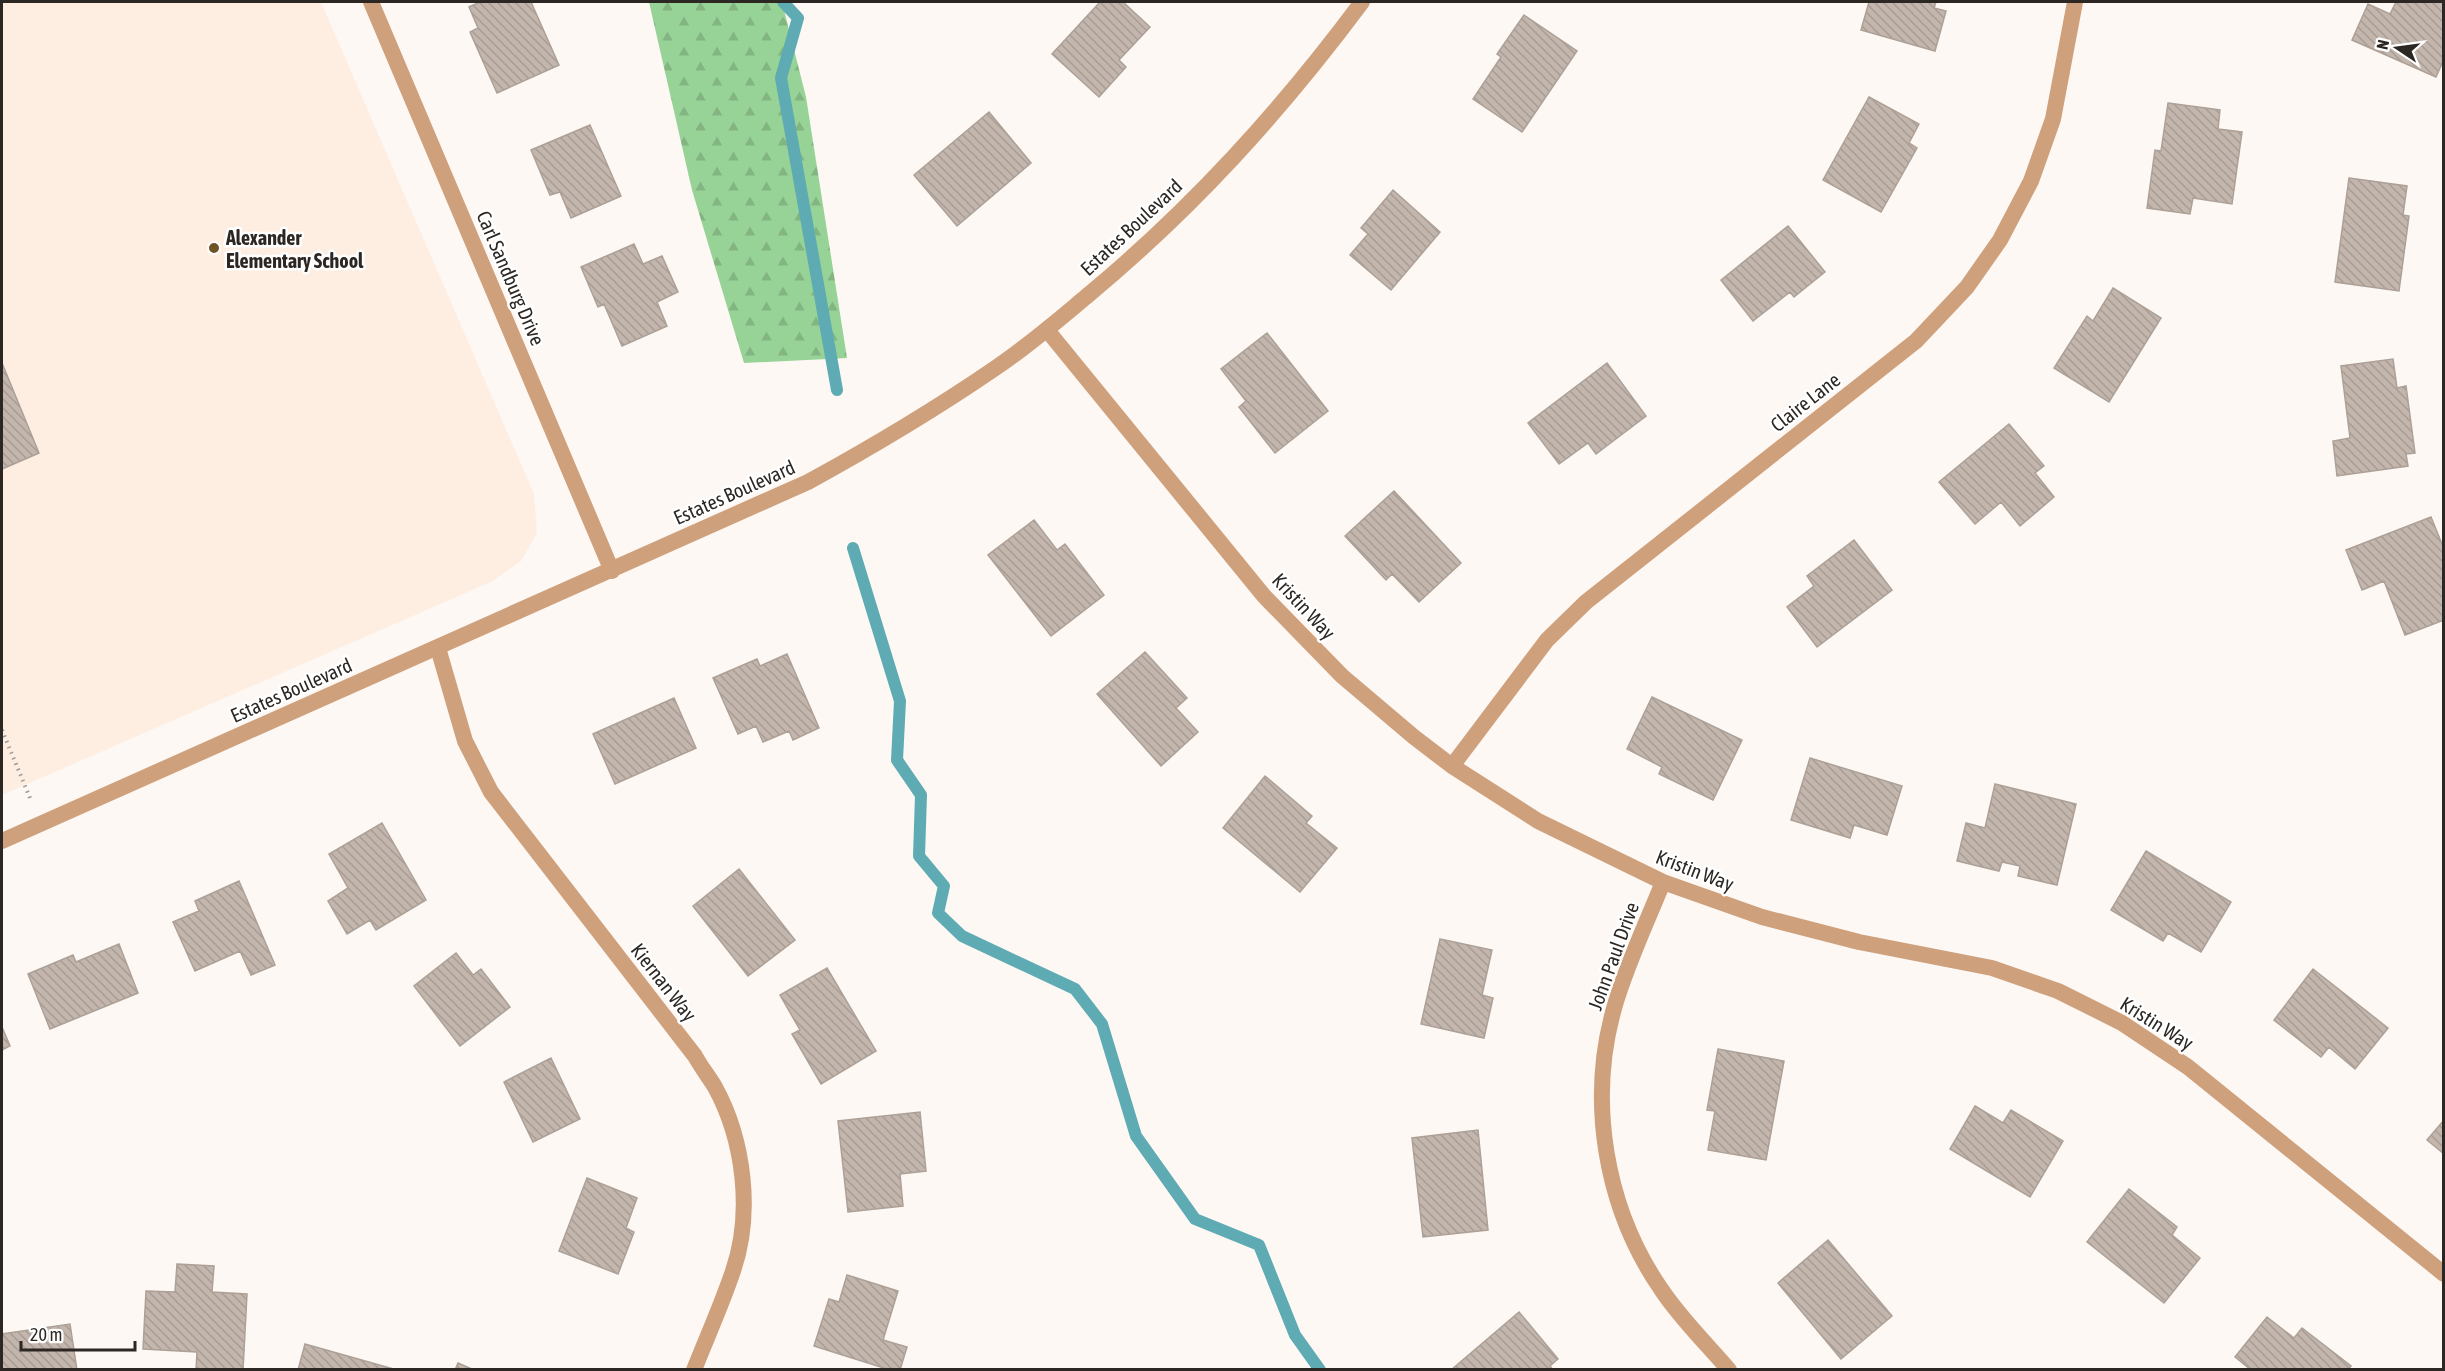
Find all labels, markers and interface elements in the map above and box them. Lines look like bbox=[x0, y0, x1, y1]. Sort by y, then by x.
north arrow bbox=[2367, 18, 2427, 78]
text: N bbox=[2373, 38, 2392, 51]
street label: Estates Boulevard bbox=[1075, 174, 1187, 280]
street label: Carl Sandburg Drive bbox=[472, 207, 550, 349]
place label: Alexander Elementary School bbox=[225, 226, 364, 272]
marker: Alexander Elementary School bbox=[207, 241, 221, 255]
street label: Claire Lane bbox=[1766, 368, 1844, 436]
street label: Estates Boulevard bbox=[670, 455, 798, 529]
street label: Kristin Way bbox=[1268, 568, 1340, 644]
street label: Estates Boulevard bbox=[227, 653, 355, 727]
street label: Kristin Way bbox=[1653, 845, 1737, 895]
street label: John Paul Drive bbox=[1583, 899, 1643, 1013]
street label: Kiernan Way bbox=[627, 939, 701, 1025]
street label: Kristin Way bbox=[2116, 992, 2198, 1054]
scale bar bbox=[21, 1314, 135, 1352]
text: 20 m bbox=[30, 1324, 62, 1345]

